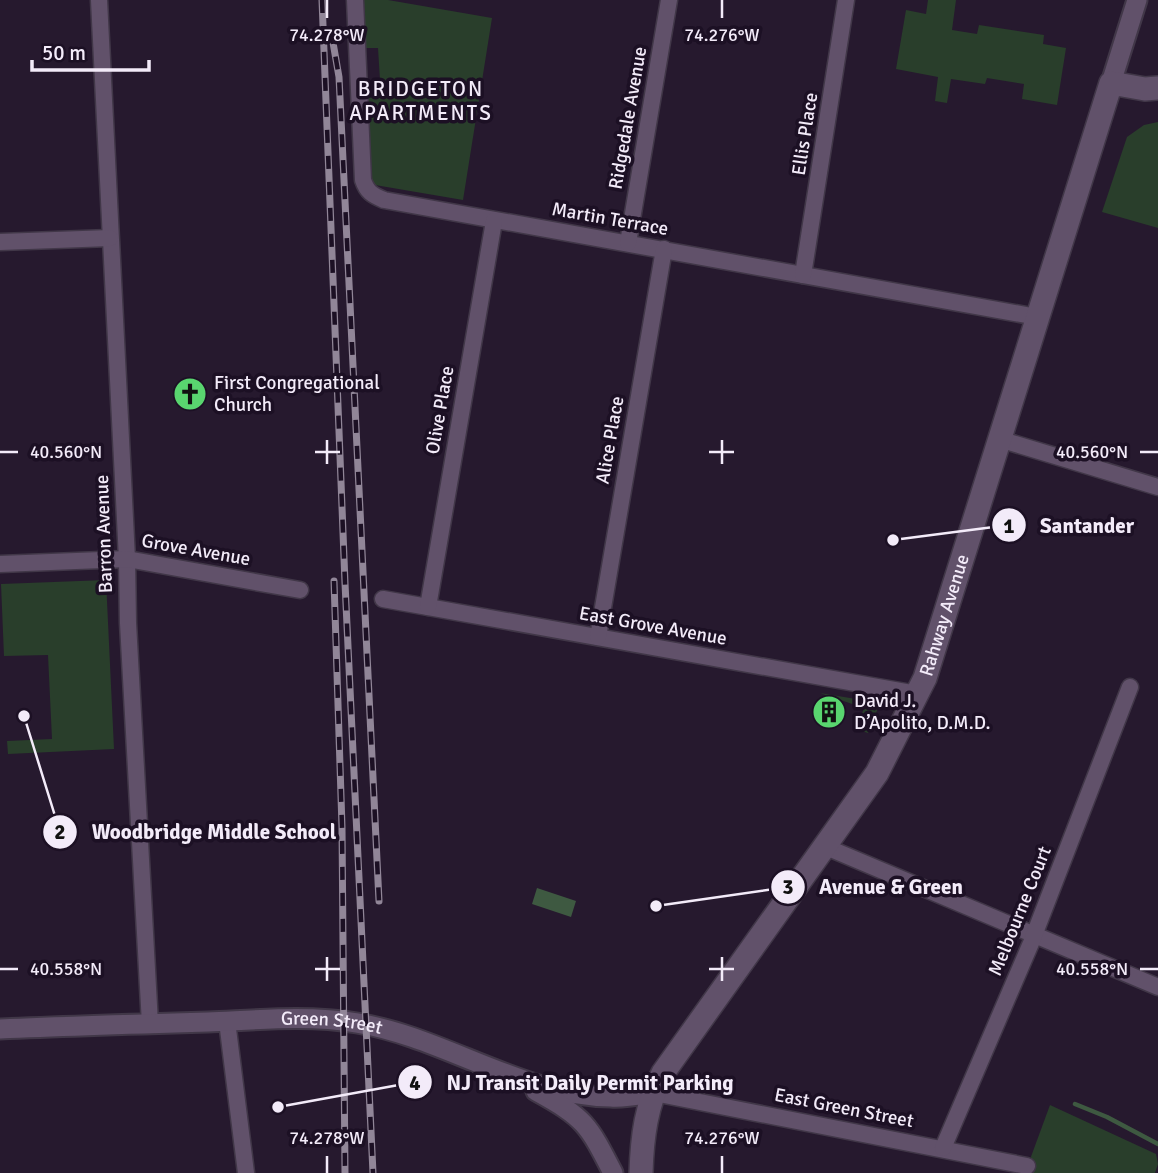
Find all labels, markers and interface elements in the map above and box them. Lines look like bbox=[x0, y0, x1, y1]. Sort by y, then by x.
text: 74.278°W bbox=[289, 24, 365, 46]
text: 74.276°W bbox=[684, 24, 760, 46]
scale bar bbox=[32, 28, 149, 72]
text: 50 m bbox=[42, 40, 86, 66]
street label: Ridgedale Avenue bbox=[604, 45, 652, 191]
district label: BRIDGETON APARTMENTS bbox=[349, 76, 493, 126]
street label: Ellis Place bbox=[787, 91, 823, 177]
street label: Martin Terrace bbox=[550, 197, 670, 241]
street label: Olive Place bbox=[420, 364, 460, 456]
place label: First Congregational Church bbox=[214, 371, 380, 417]
church icon: First Congregational Church bbox=[171, 375, 209, 413]
street label: Alice Place bbox=[590, 394, 630, 486]
text: 40.560°N bbox=[30, 441, 102, 463]
text: 40.560°N bbox=[1056, 441, 1128, 463]
street label: Barron Avenue bbox=[90, 474, 118, 594]
callout: Santander bbox=[991, 504, 1148, 546]
text: 1 bbox=[1003, 513, 1015, 539]
text: Santander bbox=[1040, 513, 1135, 539]
street label: Grove Avenue bbox=[140, 529, 252, 571]
street label: Rahway Avenue bbox=[914, 551, 975, 679]
street label: East Grove Avenue bbox=[577, 601, 729, 651]
place label: David J. D’Apolito, D.M.D. bbox=[854, 689, 990, 735]
building icon: David J. D’Apolito, D.M.D. bbox=[810, 693, 848, 731]
callout: Woodbridge Middle School bbox=[42, 811, 350, 853]
text: 2 bbox=[54, 819, 66, 845]
text: Woodbridge Middle School bbox=[92, 819, 337, 845]
street label: Melbourne Court bbox=[983, 842, 1057, 979]
callout: Avenue & Green bbox=[770, 866, 977, 908]
text: 3 bbox=[782, 874, 794, 900]
text: Avenue & Green bbox=[819, 874, 963, 900]
text: 40.558°N bbox=[30, 958, 102, 980]
text: 40.558°N bbox=[1056, 958, 1128, 980]
street label: Green Street bbox=[281, 1007, 385, 1040]
callout: NJ Transit Daily Permit Parking bbox=[398, 1061, 747, 1103]
text: 4 bbox=[409, 1070, 421, 1096]
text: NJ Transit Daily Permit Parking bbox=[447, 1070, 733, 1096]
street label: East Green Street bbox=[772, 1083, 916, 1133]
text: 74.278°W bbox=[289, 1127, 365, 1149]
text: 74.276°W bbox=[684, 1127, 760, 1149]

